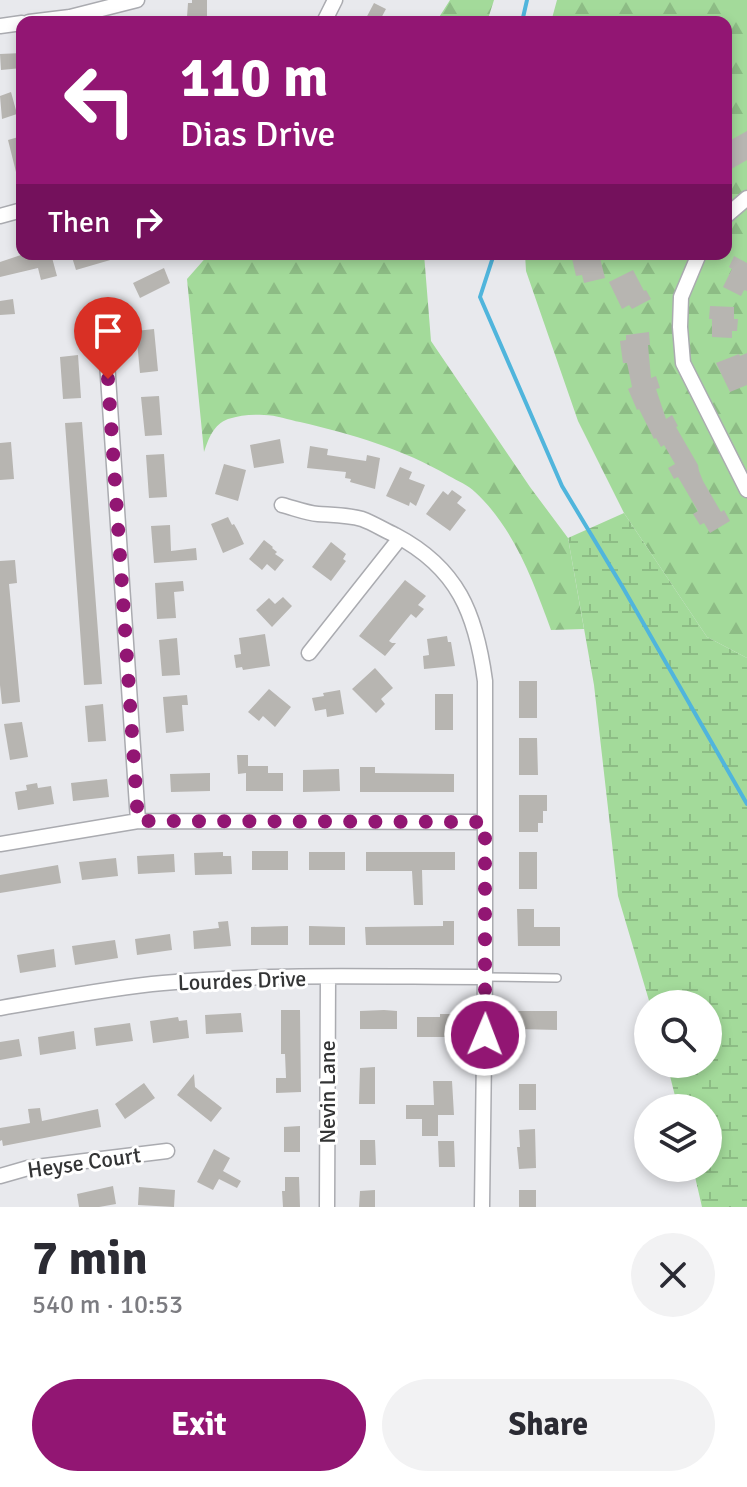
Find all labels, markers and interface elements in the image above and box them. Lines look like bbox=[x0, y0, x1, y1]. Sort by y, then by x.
text: 110 m bbox=[180, 43, 328, 112]
icon: left bbox=[48, 48, 152, 152]
text: Dias Drive bbox=[180, 112, 336, 157]
icon: right bbox=[126, 200, 170, 244]
text: Then bbox=[48, 204, 110, 241]
pin bbox=[74, 297, 142, 379]
icon: arrive bbox=[86, 309, 130, 353]
street label: Lourdes Drive bbox=[177, 965, 307, 996]
map controls bbox=[634, 990, 722, 1182]
button: search bbox=[634, 990, 722, 1078]
position arrow bbox=[443, 993, 527, 1077]
street label: Nevin Lane bbox=[314, 1040, 341, 1144]
button: layers bbox=[634, 1094, 722, 1182]
street label: Heyse Court bbox=[26, 1141, 143, 1184]
text: 7 min bbox=[32, 1229, 148, 1288]
button: close bbox=[631, 1233, 715, 1317]
text: 540 m · 10:53 bbox=[32, 1289, 183, 1321]
button: Exit bbox=[32, 1379, 366, 1471]
button: Share bbox=[382, 1379, 715, 1471]

